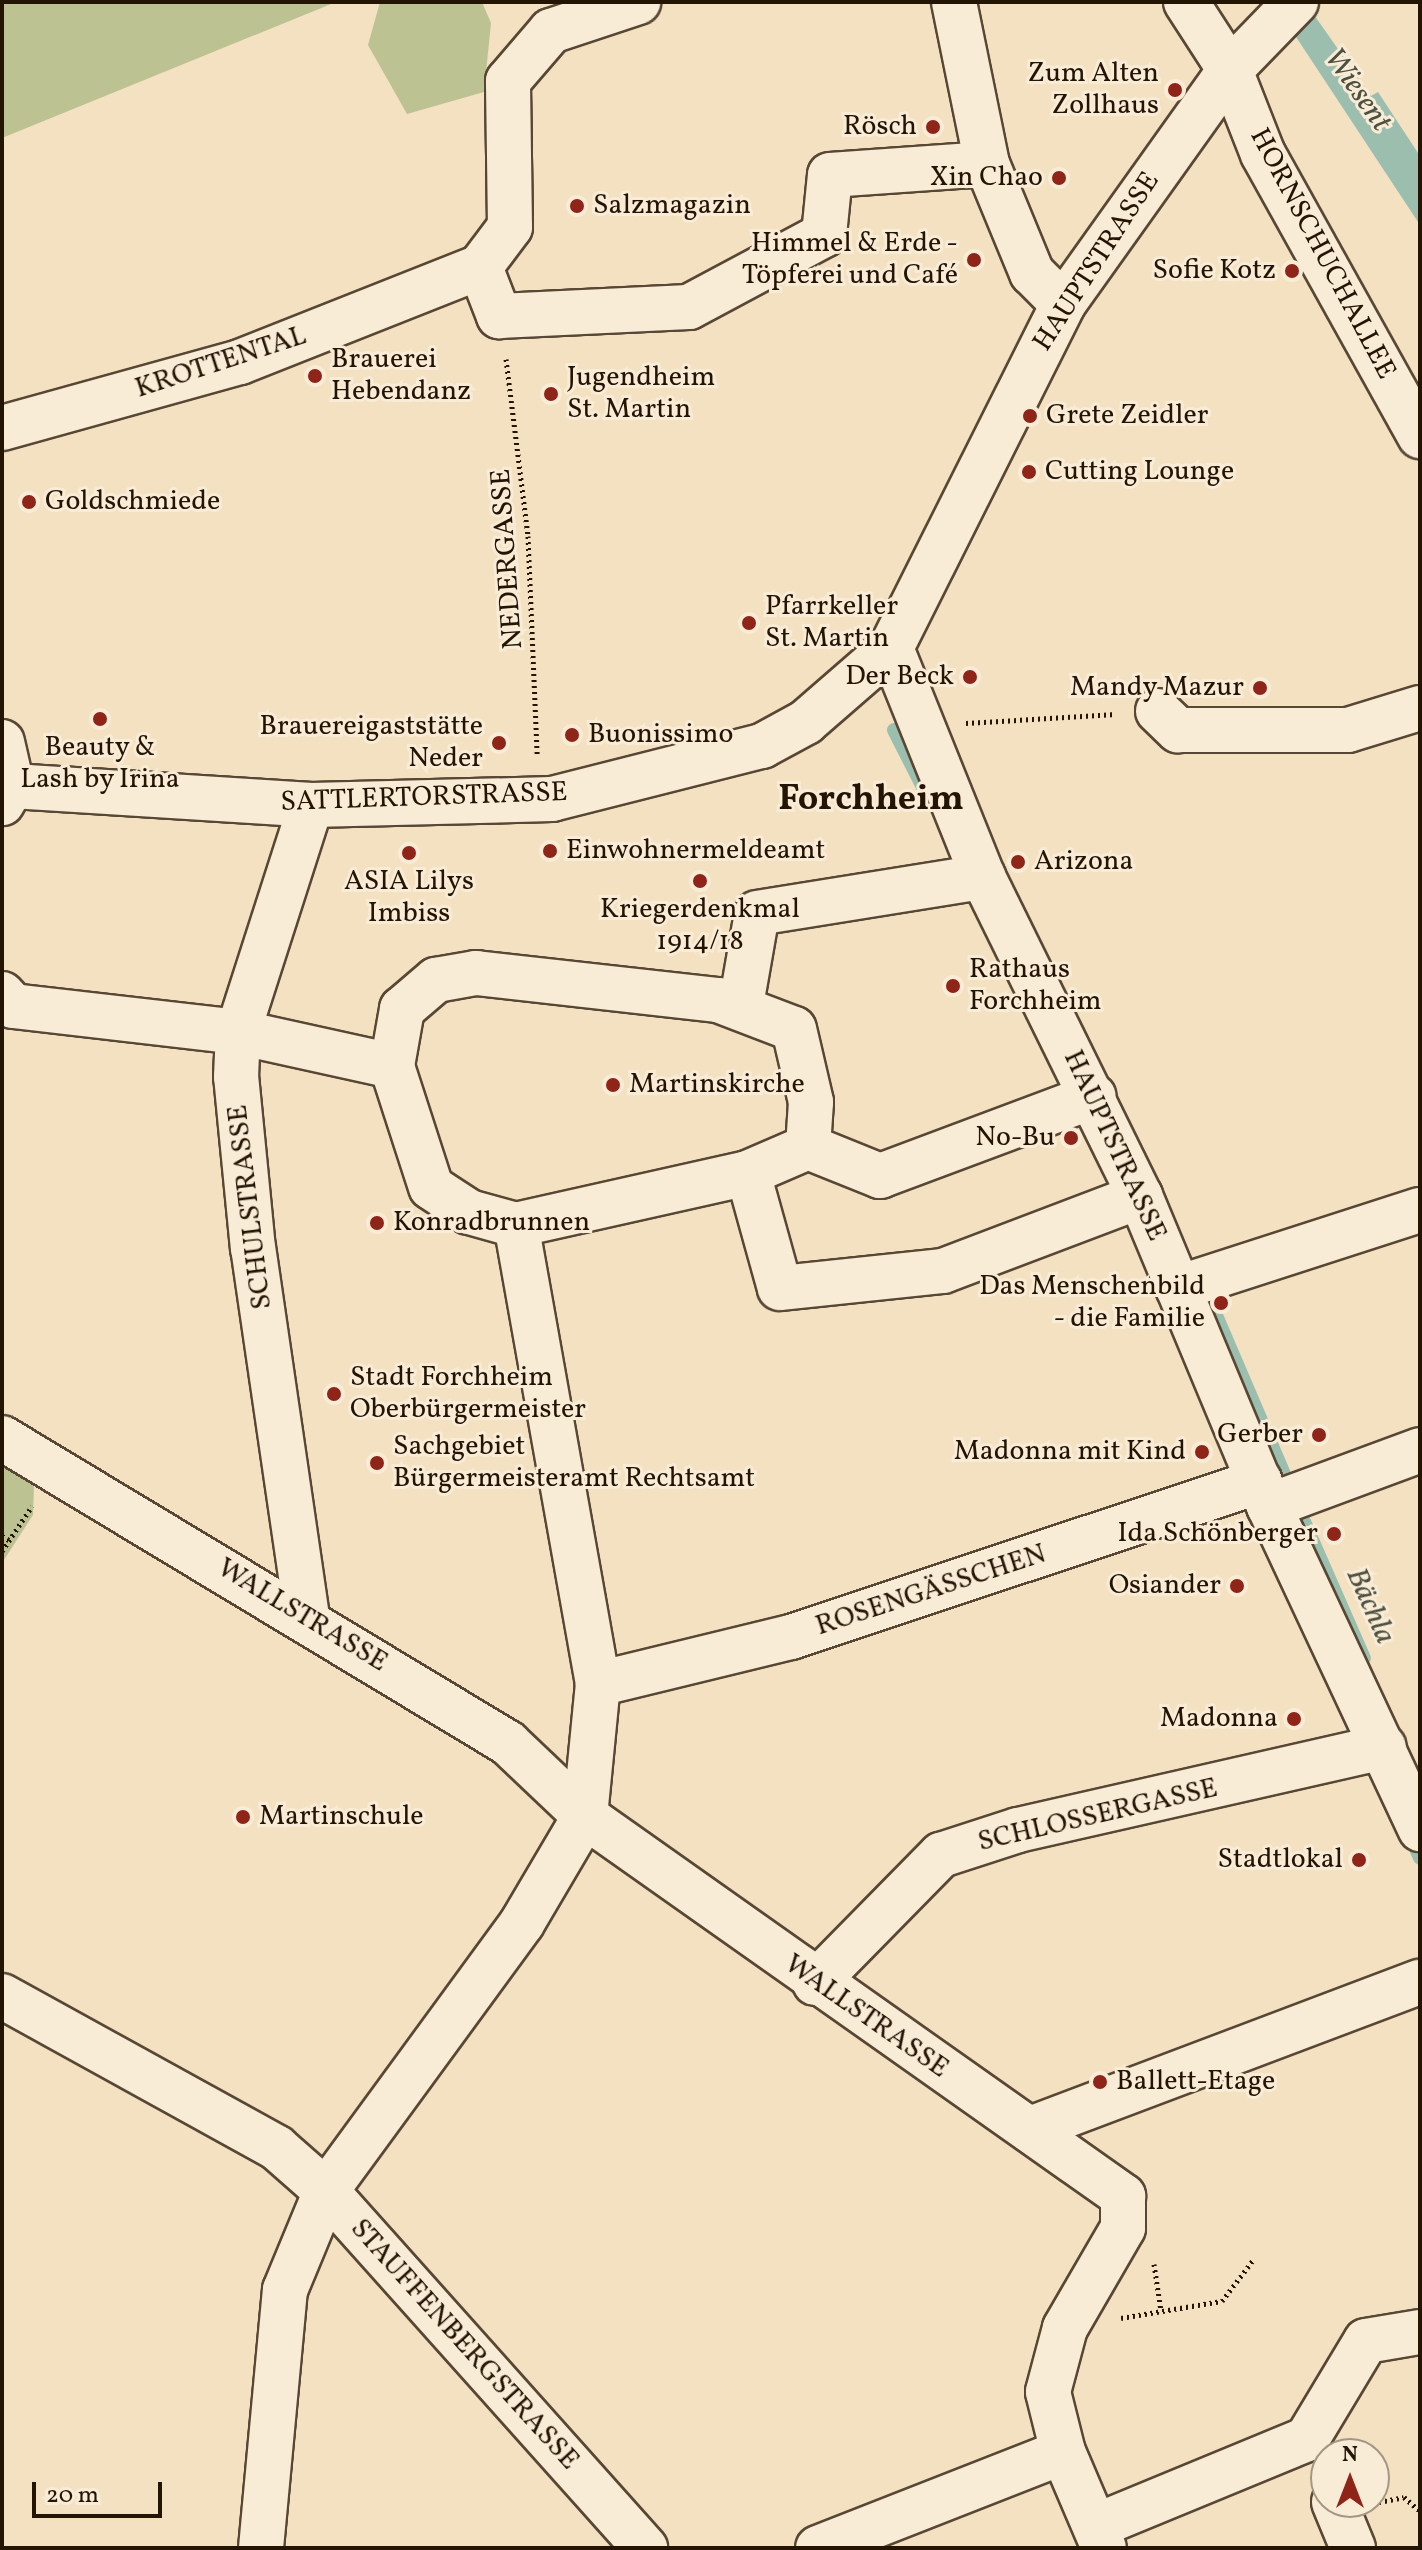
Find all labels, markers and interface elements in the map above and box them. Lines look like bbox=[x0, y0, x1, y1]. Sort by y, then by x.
water label: Wiesent bbox=[1315, 41, 1399, 139]
place label: Zum Alten Zollhaus bbox=[1028, 57, 1159, 123]
marker: Zum Alten Zollhaus bbox=[1166, 81, 1184, 99]
place label: Rösch bbox=[843, 110, 917, 144]
marker: Rösch bbox=[924, 118, 942, 136]
street label: HORNSCHUCHALLEE bbox=[1242, 123, 1402, 385]
place label: Xin Chao bbox=[930, 161, 1043, 195]
street label: HAUPTSTRASSE bbox=[1027, 166, 1167, 358]
marker: Xin Chao bbox=[1050, 169, 1068, 187]
place label: Salzmagazin bbox=[593, 189, 751, 223]
marker: Salzmagazin bbox=[568, 197, 586, 215]
place label: Himmel & Erde - Töpferei und Café bbox=[742, 227, 958, 293]
marker: Himmel & Erde - Töpferei und Café bbox=[965, 251, 983, 269]
place label: Sofie Kotz bbox=[1153, 254, 1276, 288]
marker: Sofie Kotz bbox=[1283, 262, 1301, 280]
street label: KROTTENTAL bbox=[131, 320, 311, 406]
place label: Brauerei Hebendanz bbox=[331, 343, 471, 409]
place label: Jugendheim St. Martin bbox=[567, 361, 715, 427]
marker: Brauerei Hebendanz bbox=[306, 367, 324, 385]
marker: Jugendheim St. Martin bbox=[542, 385, 560, 403]
place label: Grete Zeidler bbox=[1046, 399, 1208, 433]
marker: Grete Zeidler bbox=[1021, 407, 1039, 425]
place label: Cutting Lounge bbox=[1045, 455, 1234, 489]
marker: Cutting Lounge bbox=[1020, 463, 1038, 481]
street label: NEDERGASSE bbox=[485, 467, 531, 651]
place label: Goldschmiede bbox=[45, 485, 220, 519]
marker: Goldschmiede bbox=[20, 493, 38, 511]
place label: Pfarrkeller St. Martin bbox=[765, 590, 898, 656]
marker: Pfarrkeller St. Martin bbox=[740, 614, 758, 632]
place label: Der Beck bbox=[845, 660, 954, 694]
marker: Der Beck bbox=[961, 668, 979, 686]
place label: Mandy Mazur bbox=[1069, 671, 1244, 705]
marker: Mandy Mazur bbox=[1251, 679, 1269, 697]
marker: Beauty & Lash by Irina bbox=[91, 710, 109, 728]
place label: Brauereigaststätte Neder bbox=[260, 710, 483, 776]
place label: Buonissimo bbox=[588, 718, 733, 752]
marker: Buonissimo bbox=[563, 726, 581, 744]
place label: Beauty & Lash by Irina bbox=[20, 731, 180, 797]
marker: Brauereigaststätte Neder bbox=[490, 734, 508, 752]
street label: SATTLERTORSTRASSE bbox=[280, 776, 568, 820]
district label: Forchheim bbox=[778, 779, 964, 823]
place label: Einwohnermeldeamt bbox=[566, 834, 825, 868]
marker: Einwohnermeldeamt bbox=[541, 842, 559, 860]
marker: ASIA Lilys Imbiss bbox=[400, 844, 418, 862]
place label: Arizona bbox=[1034, 845, 1133, 879]
marker: Arizona bbox=[1009, 853, 1027, 871]
place label: ASIA Lilys Imbiss bbox=[344, 865, 474, 931]
marker: Kriegerdenkmal 1914/18 bbox=[691, 872, 709, 890]
place label: Kriegerdenkmal 1914/18 bbox=[600, 893, 800, 959]
place label: Rathaus Forchheim bbox=[969, 953, 1102, 1019]
marker: Rathaus Forchheim bbox=[944, 977, 962, 995]
street label: HAUPTSTRASSE bbox=[1055, 1045, 1173, 1247]
place label: Martinskirche bbox=[629, 1068, 805, 1102]
marker: Martinskirche bbox=[604, 1076, 622, 1094]
street label: SCHULSTRASSE bbox=[222, 1103, 280, 1311]
place label: No-Bu bbox=[975, 1121, 1055, 1155]
marker: No-Bu bbox=[1062, 1129, 1080, 1147]
place label: Konradbrunnen bbox=[393, 1206, 590, 1240]
marker: Konradbrunnen bbox=[368, 1214, 386, 1232]
place label: Das Menschenbild - die Familie bbox=[979, 1270, 1205, 1336]
marker: Das Menschenbild - die Familie bbox=[1212, 1294, 1230, 1312]
place label: Stadt Forchheim Oberbürgermeister bbox=[350, 1361, 586, 1427]
marker: Stadt Forchheim Oberbürgermeister bbox=[325, 1385, 343, 1403]
place label: Gerber bbox=[1217, 1418, 1303, 1452]
marker: Gerber bbox=[1310, 1426, 1328, 1444]
place label: Sachgebiet Bürgermeisteramt Rechtsamt bbox=[393, 1430, 755, 1496]
place label: Madonna mit Kind bbox=[954, 1435, 1186, 1469]
marker: Madonna mit Kind bbox=[1193, 1443, 1211, 1461]
marker: Sachgebiet Bürgermeisteramt Rechtsamt bbox=[368, 1454, 386, 1472]
place label: Ida Schönberger bbox=[1118, 1517, 1318, 1551]
marker: Ida Schönberger bbox=[1325, 1525, 1343, 1543]
street label: ROSENGÄSSCHEN bbox=[812, 1538, 1050, 1644]
street label: WALLSTRASSE bbox=[211, 1552, 393, 1680]
water label: Bächla bbox=[1337, 1562, 1403, 1650]
place label: Osiander bbox=[1109, 1569, 1221, 1603]
marker: Osiander bbox=[1228, 1577, 1246, 1595]
place label: Madonna bbox=[1160, 1702, 1278, 1736]
marker: Madonna bbox=[1285, 1710, 1303, 1728]
street label: SCHLOSSERGASSE bbox=[975, 1772, 1221, 1860]
place label: Martinschule bbox=[259, 1800, 424, 1834]
marker: Martinschule bbox=[234, 1808, 252, 1826]
place label: Stadtlokal bbox=[1218, 1843, 1343, 1877]
marker: Stadtlokal bbox=[1350, 1851, 1368, 1869]
street label: WALLSTRASSE bbox=[777, 1948, 955, 2086]
place label: Ballett-Etage bbox=[1116, 2065, 1275, 2099]
marker: Ballett-Etage bbox=[1091, 2073, 1109, 2091]
street label: STAUFFENBERGSTRASSE bbox=[343, 2213, 585, 2477]
north arrow bbox=[1310, 2438, 1390, 2518]
text: N bbox=[1342, 2440, 1358, 2471]
scale bar bbox=[36, 2466, 166, 2516]
text: 20 m bbox=[46, 2479, 99, 2513]

